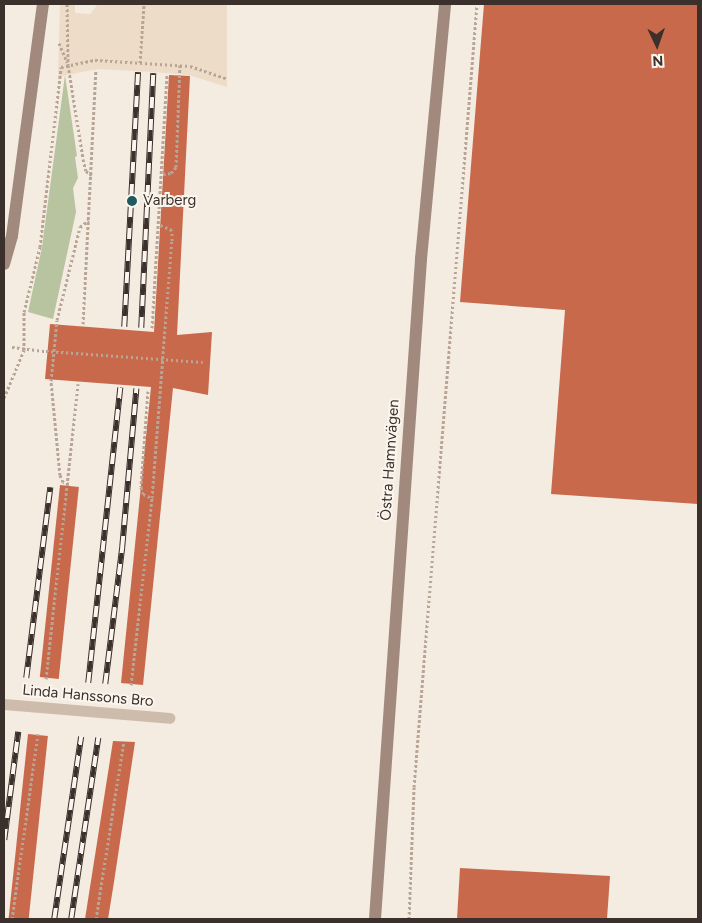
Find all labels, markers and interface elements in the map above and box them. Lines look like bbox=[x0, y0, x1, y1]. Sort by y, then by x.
north arrow bbox=[632, 20, 682, 70]
text: N bbox=[652, 52, 664, 69]
place label: Varberg bbox=[143, 192, 196, 210]
marker: Varberg bbox=[125, 194, 139, 208]
street label: Östra Hamnvägen bbox=[377, 399, 403, 521]
street label: Linda Hanssons Bro bbox=[22, 681, 154, 711]

